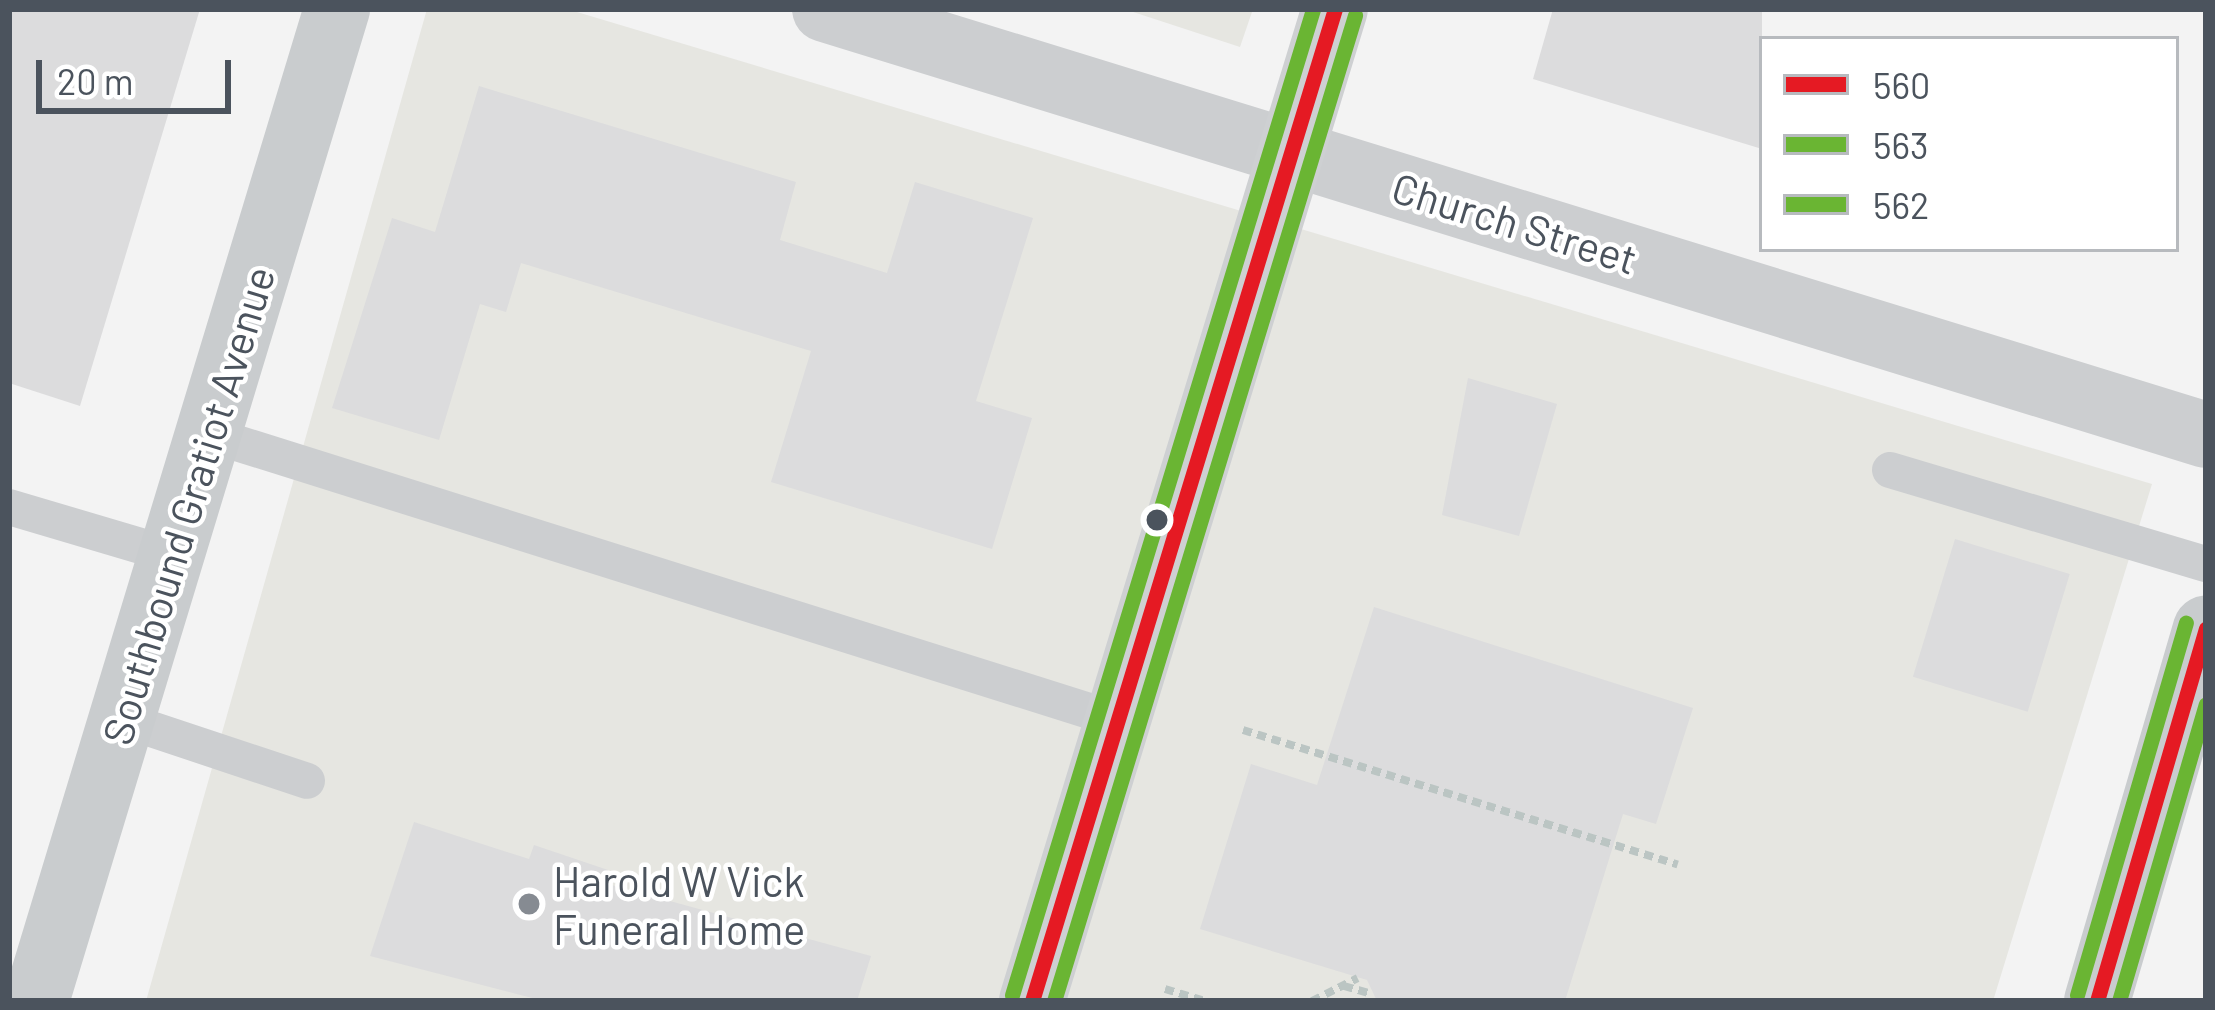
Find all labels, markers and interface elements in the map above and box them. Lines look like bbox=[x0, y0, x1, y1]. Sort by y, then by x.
scale bar bbox=[42, 36, 237, 110]
legend bbox=[1759, 36, 2179, 252]
text: 20 m bbox=[57, 59, 134, 102]
text: 560 bbox=[1873, 63, 1930, 106]
text: 563 bbox=[1873, 123, 1929, 166]
street label: Church Street bbox=[1387, 161, 1643, 283]
text: 562 bbox=[1873, 183, 1929, 226]
street label: Southbound Gratiot Avenue bbox=[90, 260, 284, 750]
unlabelled marker bbox=[1146, 509, 1168, 531]
place label: Harold W Vick Funeral Home bbox=[553, 855, 805, 954]
marker: Harold W Vick Funeral Home bbox=[516, 891, 542, 917]

